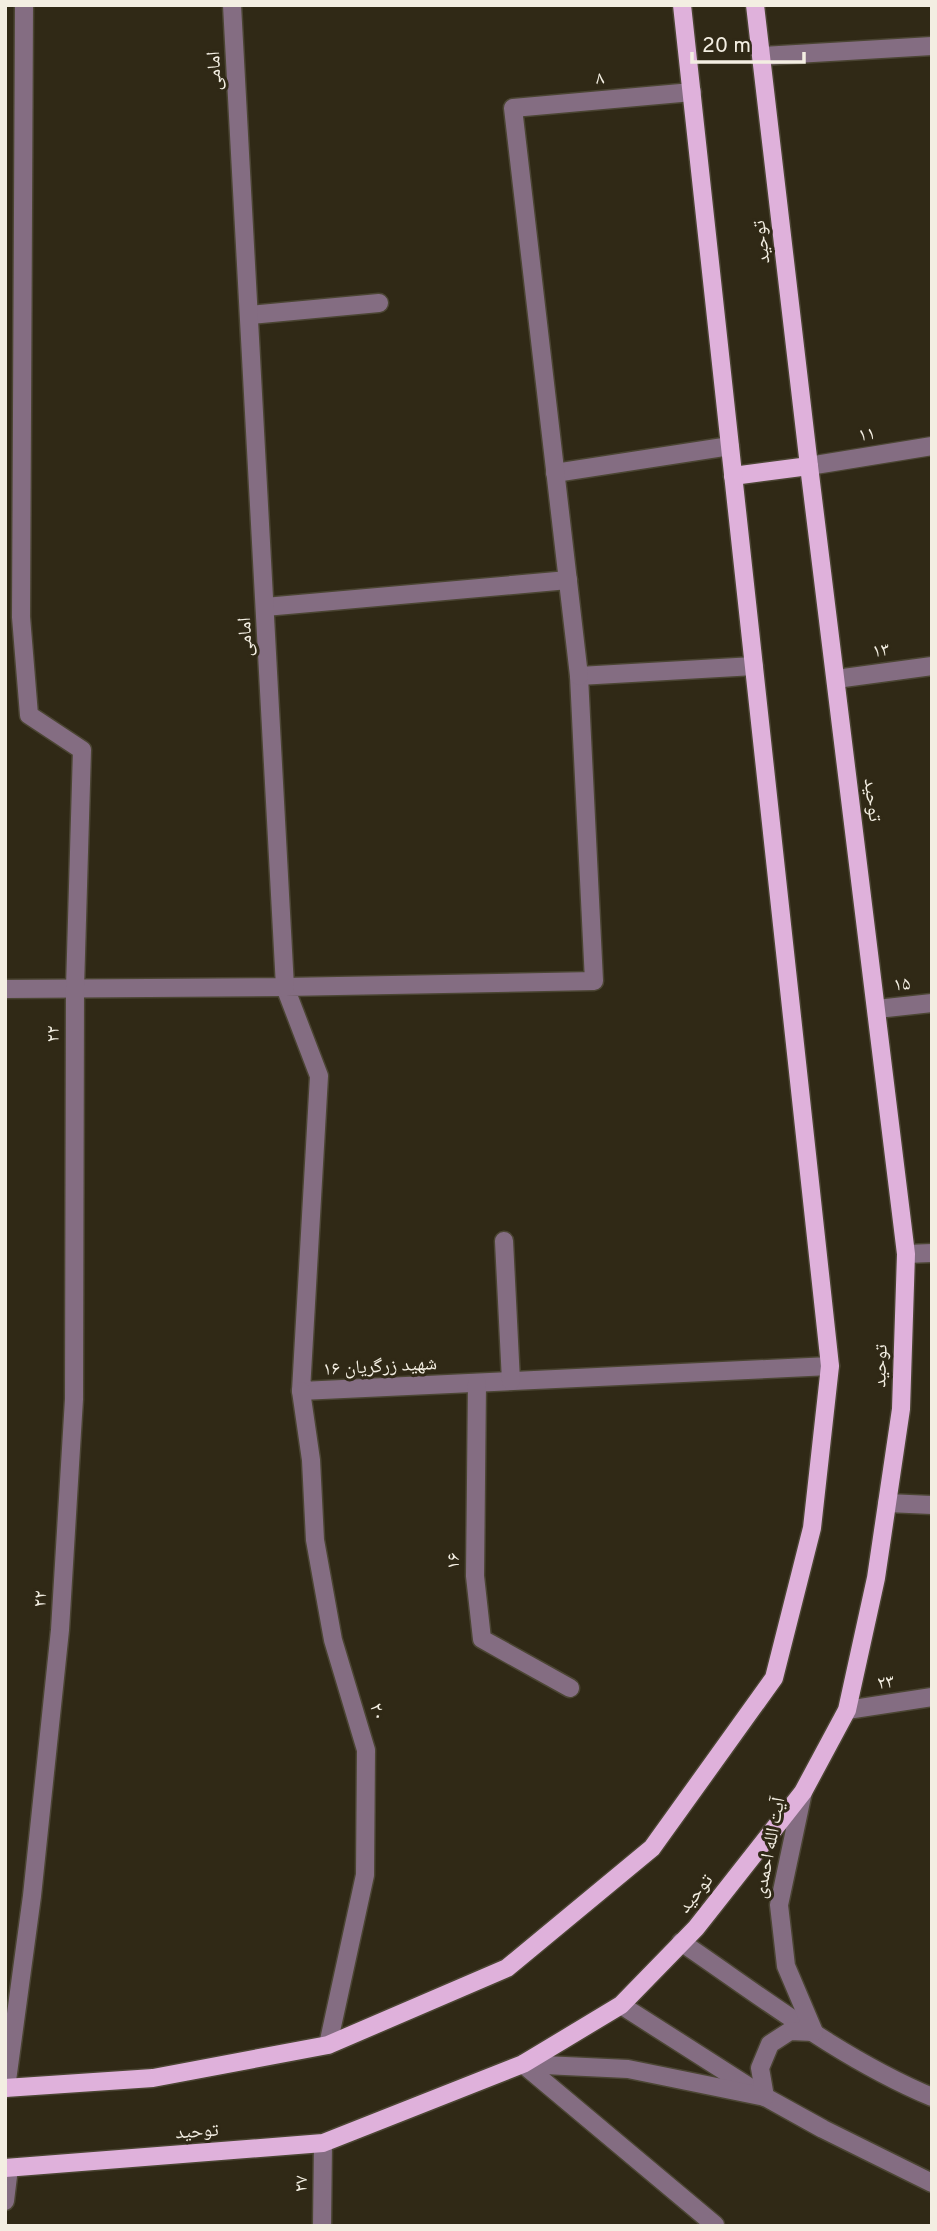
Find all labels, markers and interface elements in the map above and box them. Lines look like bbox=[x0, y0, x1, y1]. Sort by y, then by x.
scale bar bbox=[692, 21, 804, 65]
text: 20 m bbox=[702, 33, 751, 60]
street label: امامی bbox=[202, 51, 228, 91]
street label: ۸ bbox=[595, 67, 606, 91]
street label: توحید bbox=[747, 219, 777, 265]
street label: ۱۱ bbox=[857, 422, 877, 448]
street label: امامی bbox=[233, 617, 259, 657]
street label: ۱۳ bbox=[871, 638, 891, 664]
street label: توحید bbox=[857, 777, 887, 823]
street label: ۱۵ bbox=[892, 972, 912, 998]
street label: ۲۲ bbox=[42, 1025, 66, 1043]
street label: توحید bbox=[868, 1344, 894, 1388]
street label: ۱۶ شهید زرگریان bbox=[322, 1352, 438, 1382]
street label: ۱۶ bbox=[442, 1552, 466, 1570]
street label: ۲۲ bbox=[29, 1590, 53, 1608]
street label: ۲۳ bbox=[876, 1670, 896, 1696]
street label: ۲۰ bbox=[363, 1700, 391, 1724]
street label: آیت الله احمدی bbox=[748, 1794, 792, 1901]
street label: توحید bbox=[673, 1869, 719, 1918]
street label: توحید bbox=[175, 2118, 220, 2145]
street label: ۲۷ bbox=[290, 2175, 314, 2193]

